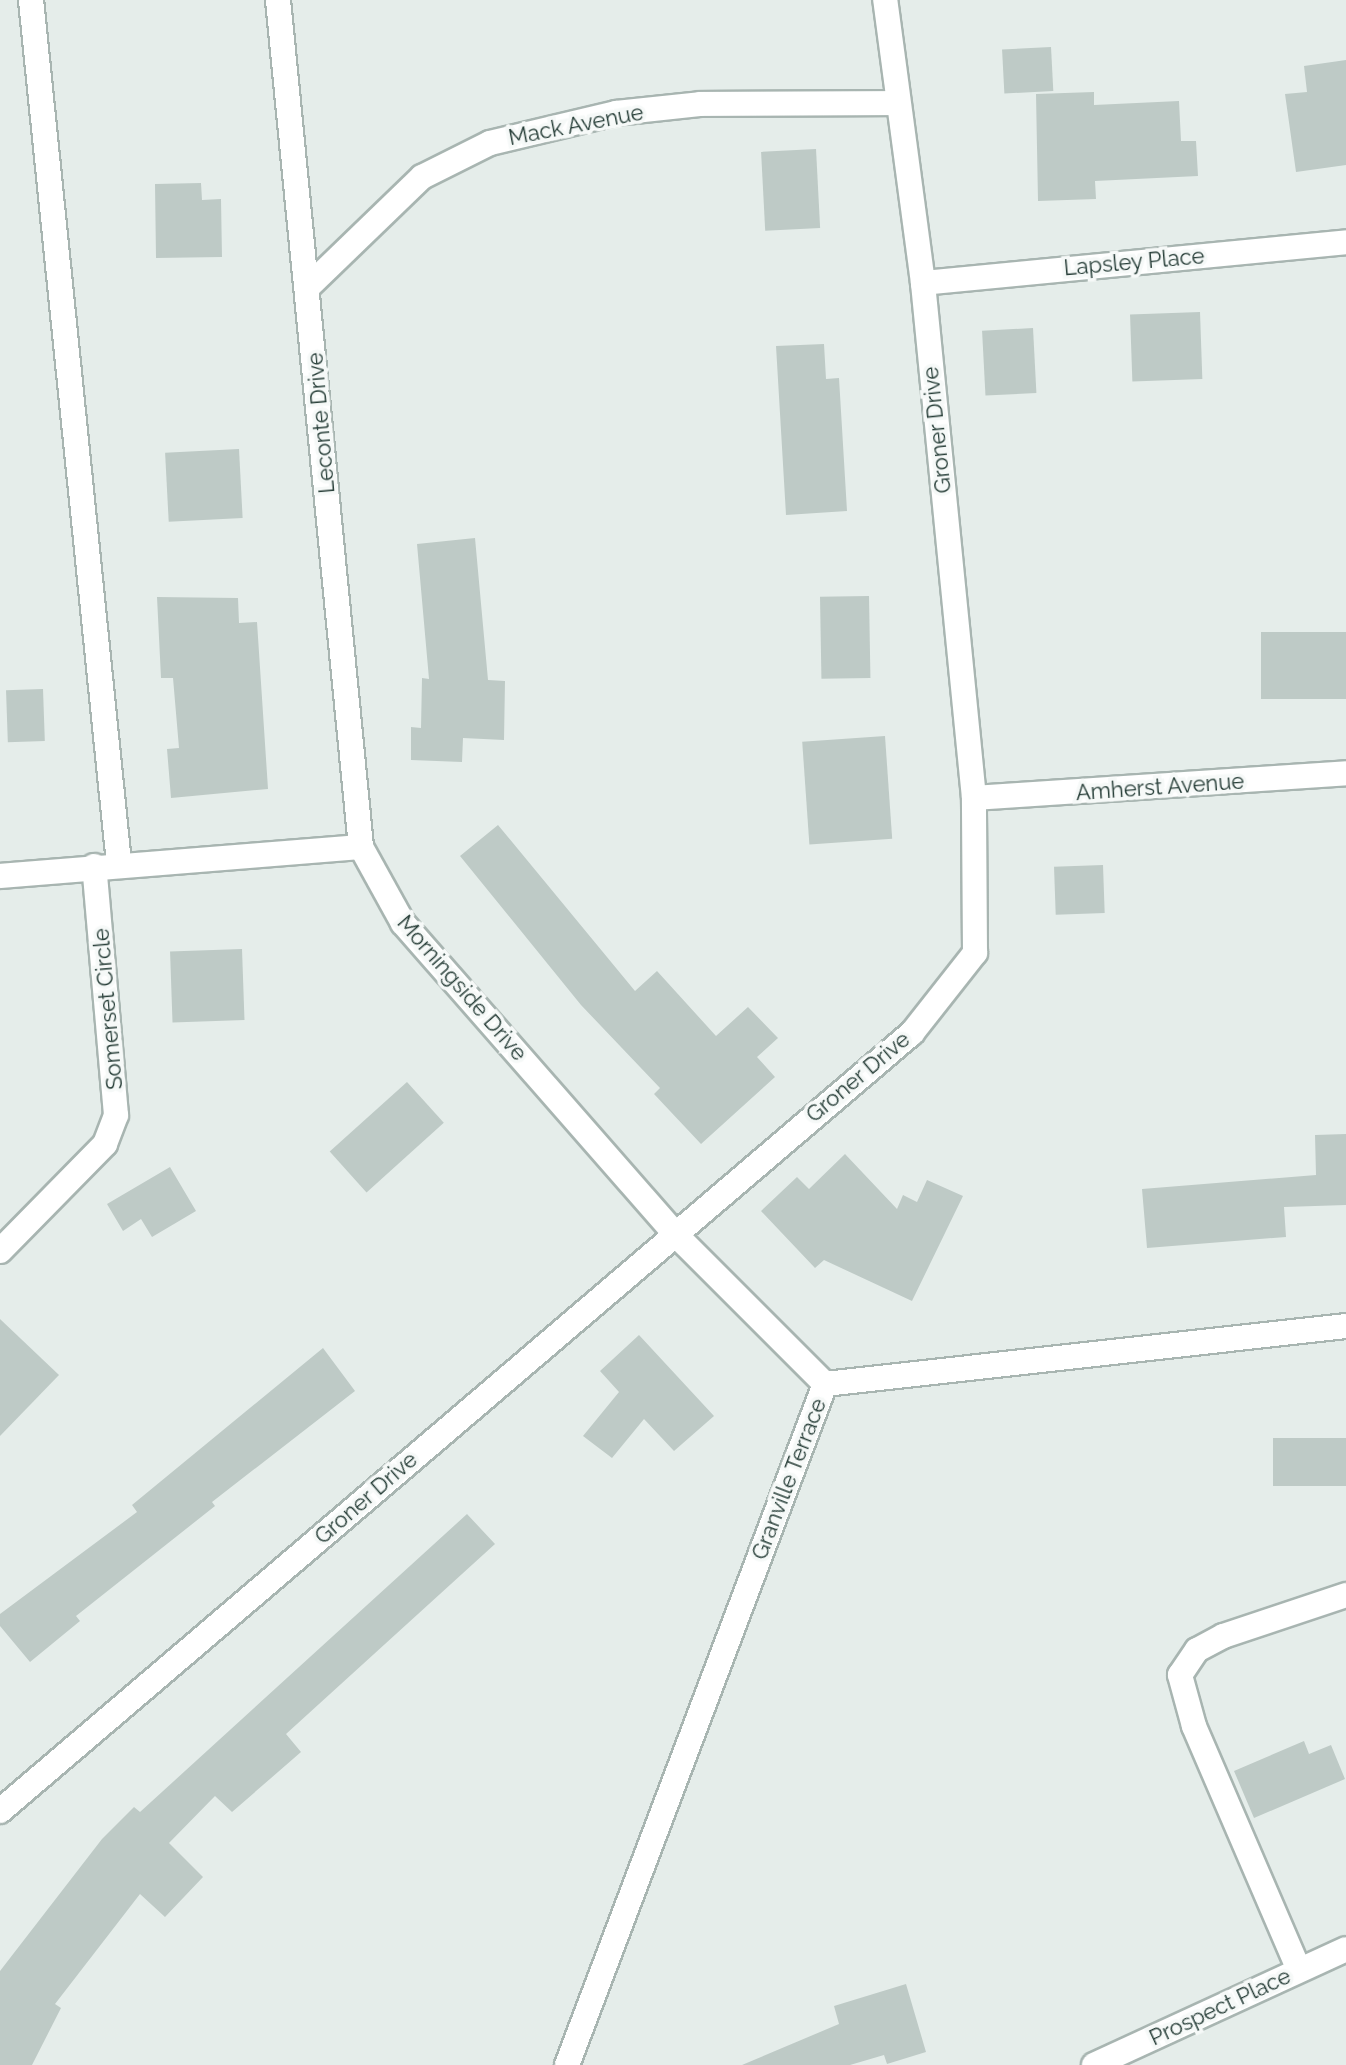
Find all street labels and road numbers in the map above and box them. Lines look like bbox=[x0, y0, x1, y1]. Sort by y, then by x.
street label: Mack Avenue bbox=[506, 99, 646, 151]
street label: Lapsley Place bbox=[1062, 243, 1206, 281]
street label: Leconte Drive bbox=[302, 351, 340, 495]
street label: Groner Drive bbox=[917, 365, 957, 495]
street label: Amherst Avenue bbox=[1075, 768, 1245, 806]
street label: Morningside Drive bbox=[392, 910, 532, 1066]
street label: Somerset Circle bbox=[88, 927, 128, 1091]
street label: Groner Drive bbox=[801, 1026, 915, 1128]
street label: Granville Terrace bbox=[746, 1394, 832, 1564]
street label: Groner Drive bbox=[309, 1446, 423, 1550]
street label: Prospect Place bbox=[1145, 1963, 1295, 2051]

